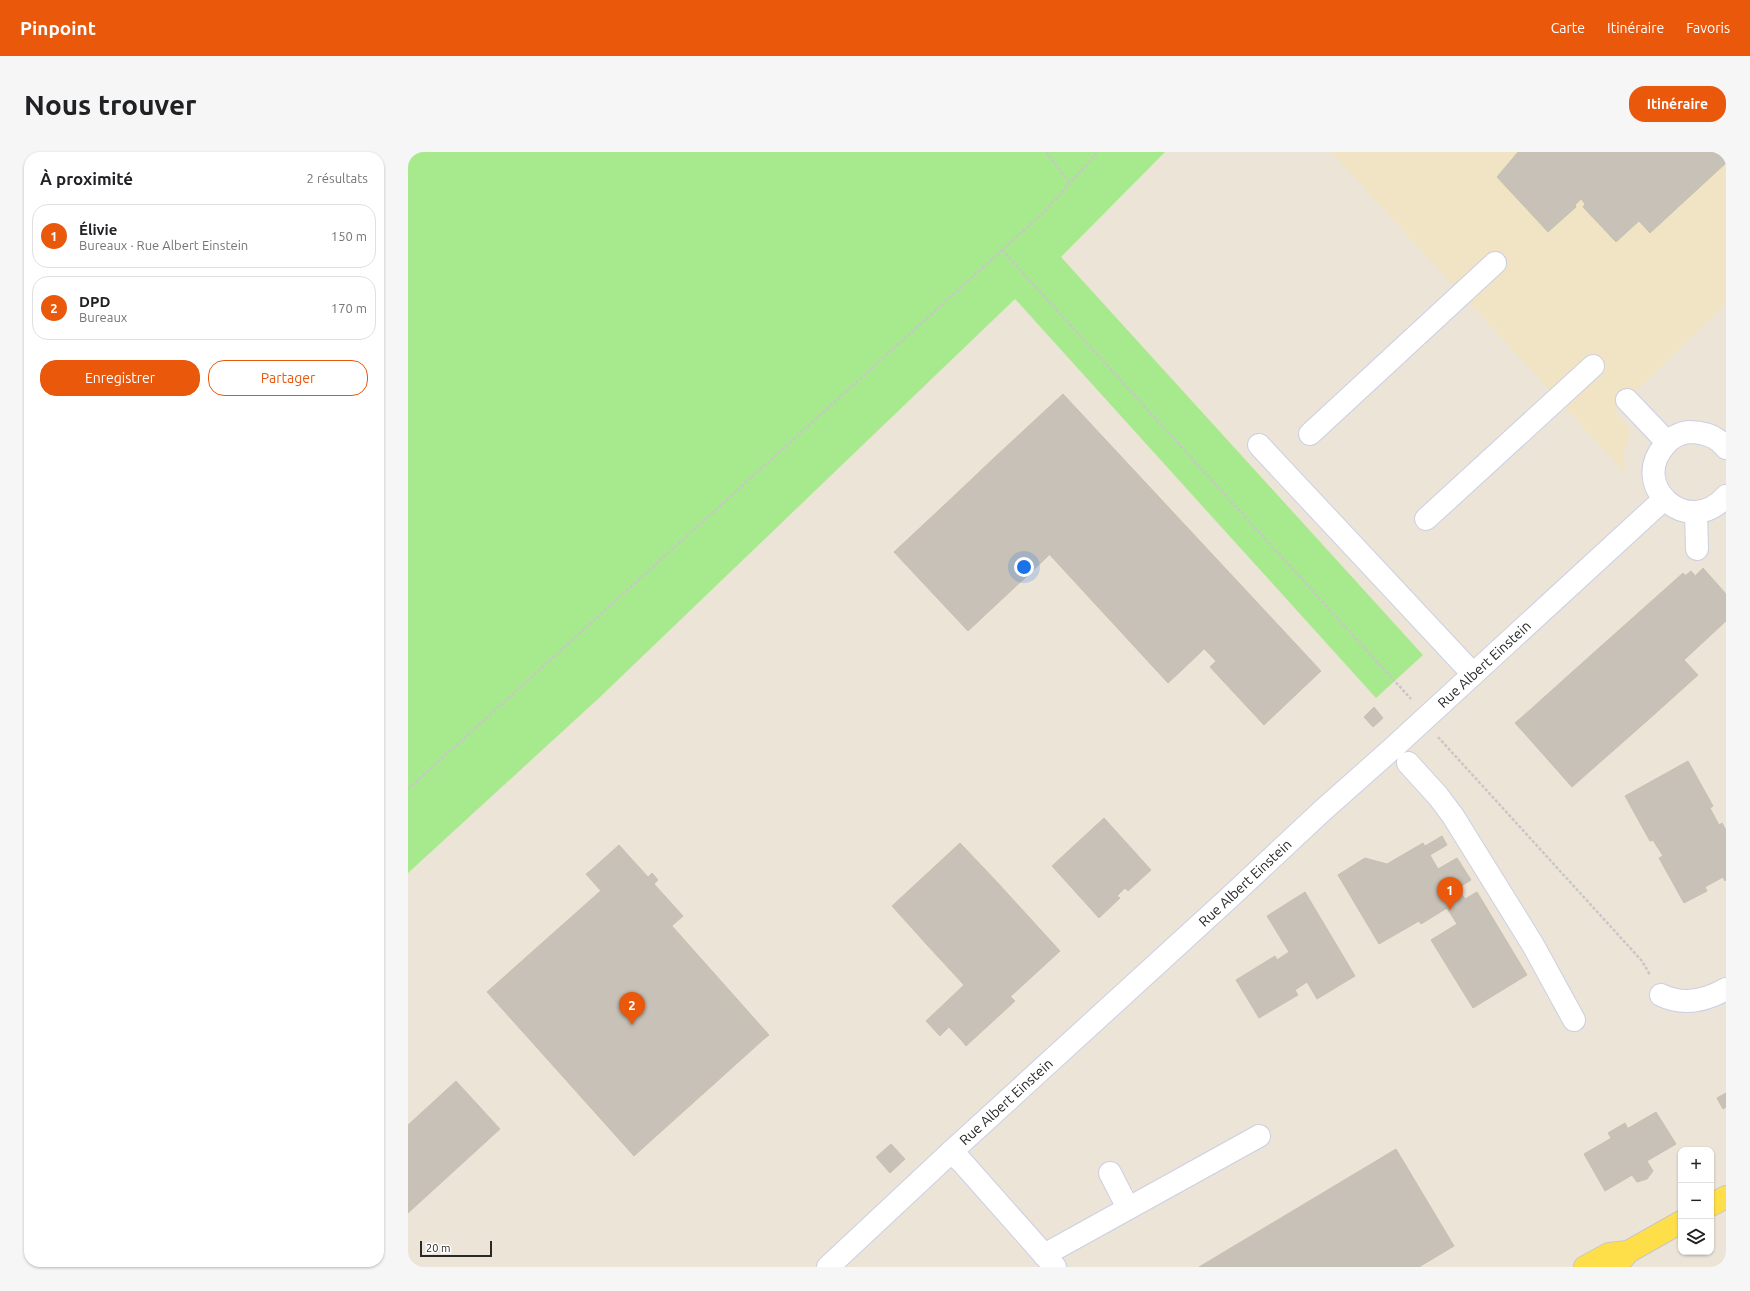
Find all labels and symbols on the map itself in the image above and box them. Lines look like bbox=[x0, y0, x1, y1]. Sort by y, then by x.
your location bbox=[1014, 557, 1034, 577]
street label: Rue Albert Einstein bbox=[1434, 618, 1534, 711]
street label: Rue Albert Einstein bbox=[1195, 836, 1295, 930]
pin: 1 bbox=[1437, 877, 1463, 910]
pin: 2 bbox=[619, 992, 645, 1025]
street label: Rue Albert Einstein bbox=[956, 1055, 1056, 1148]
scale bar bbox=[420, 1239, 492, 1258]

